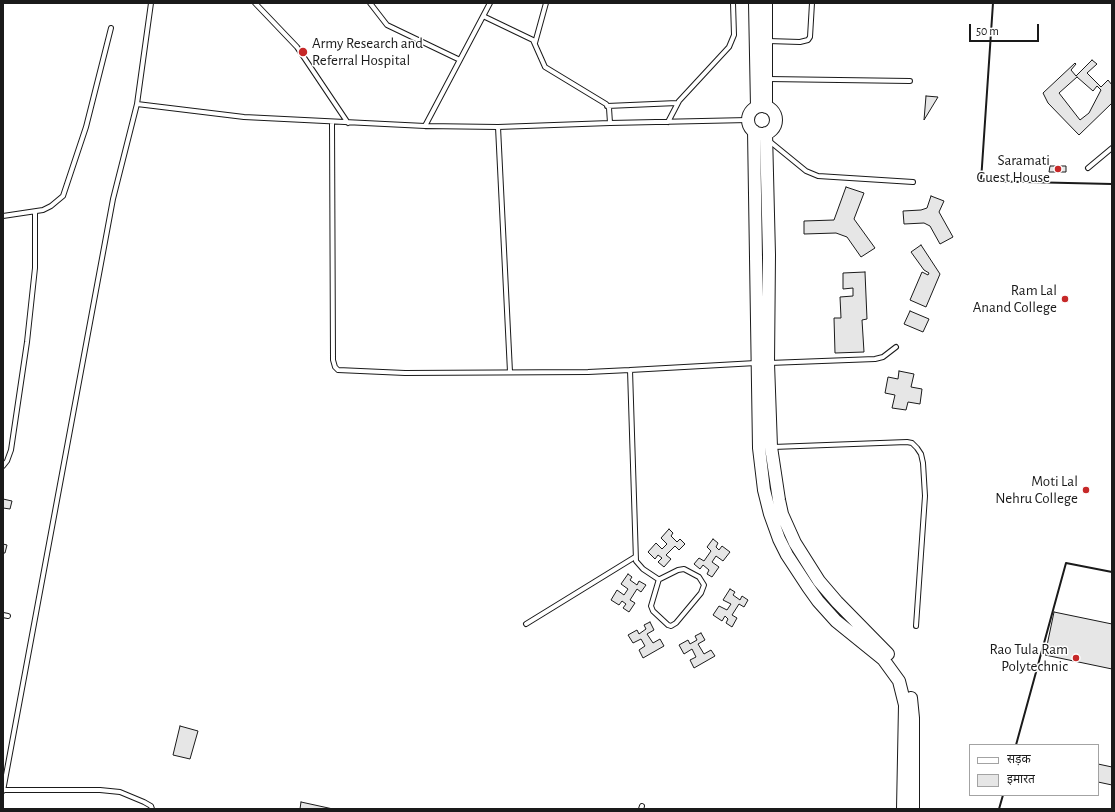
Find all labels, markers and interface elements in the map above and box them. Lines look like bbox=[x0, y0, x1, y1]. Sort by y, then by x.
scale bar bbox=[971, 16, 1041, 42]
text: 50 m bbox=[976, 25, 999, 37]
place label: Army Research and Referral Hospital bbox=[312, 34, 423, 69]
marker: Army Research and Referral Hospital bbox=[297, 46, 309, 58]
place label: Saramati Guest House bbox=[977, 151, 1050, 186]
marker: Saramati Guest House bbox=[1053, 164, 1063, 174]
place label: Ram Lal Anand College bbox=[973, 281, 1057, 316]
marker: Ram Lal Anand College bbox=[1060, 294, 1070, 304]
place label: Moti Lal Nehru College bbox=[995, 472, 1078, 507]
marker: Moti Lal Nehru College bbox=[1081, 485, 1091, 495]
place label: Rao Tula Ram Polytechnic bbox=[989, 640, 1068, 675]
marker: Rao Tula Ram Polytechnic bbox=[1071, 653, 1081, 663]
legend bbox=[969, 744, 1099, 796]
text: सड़क bbox=[1007, 753, 1031, 765]
text: इमारत bbox=[1007, 773, 1035, 785]

